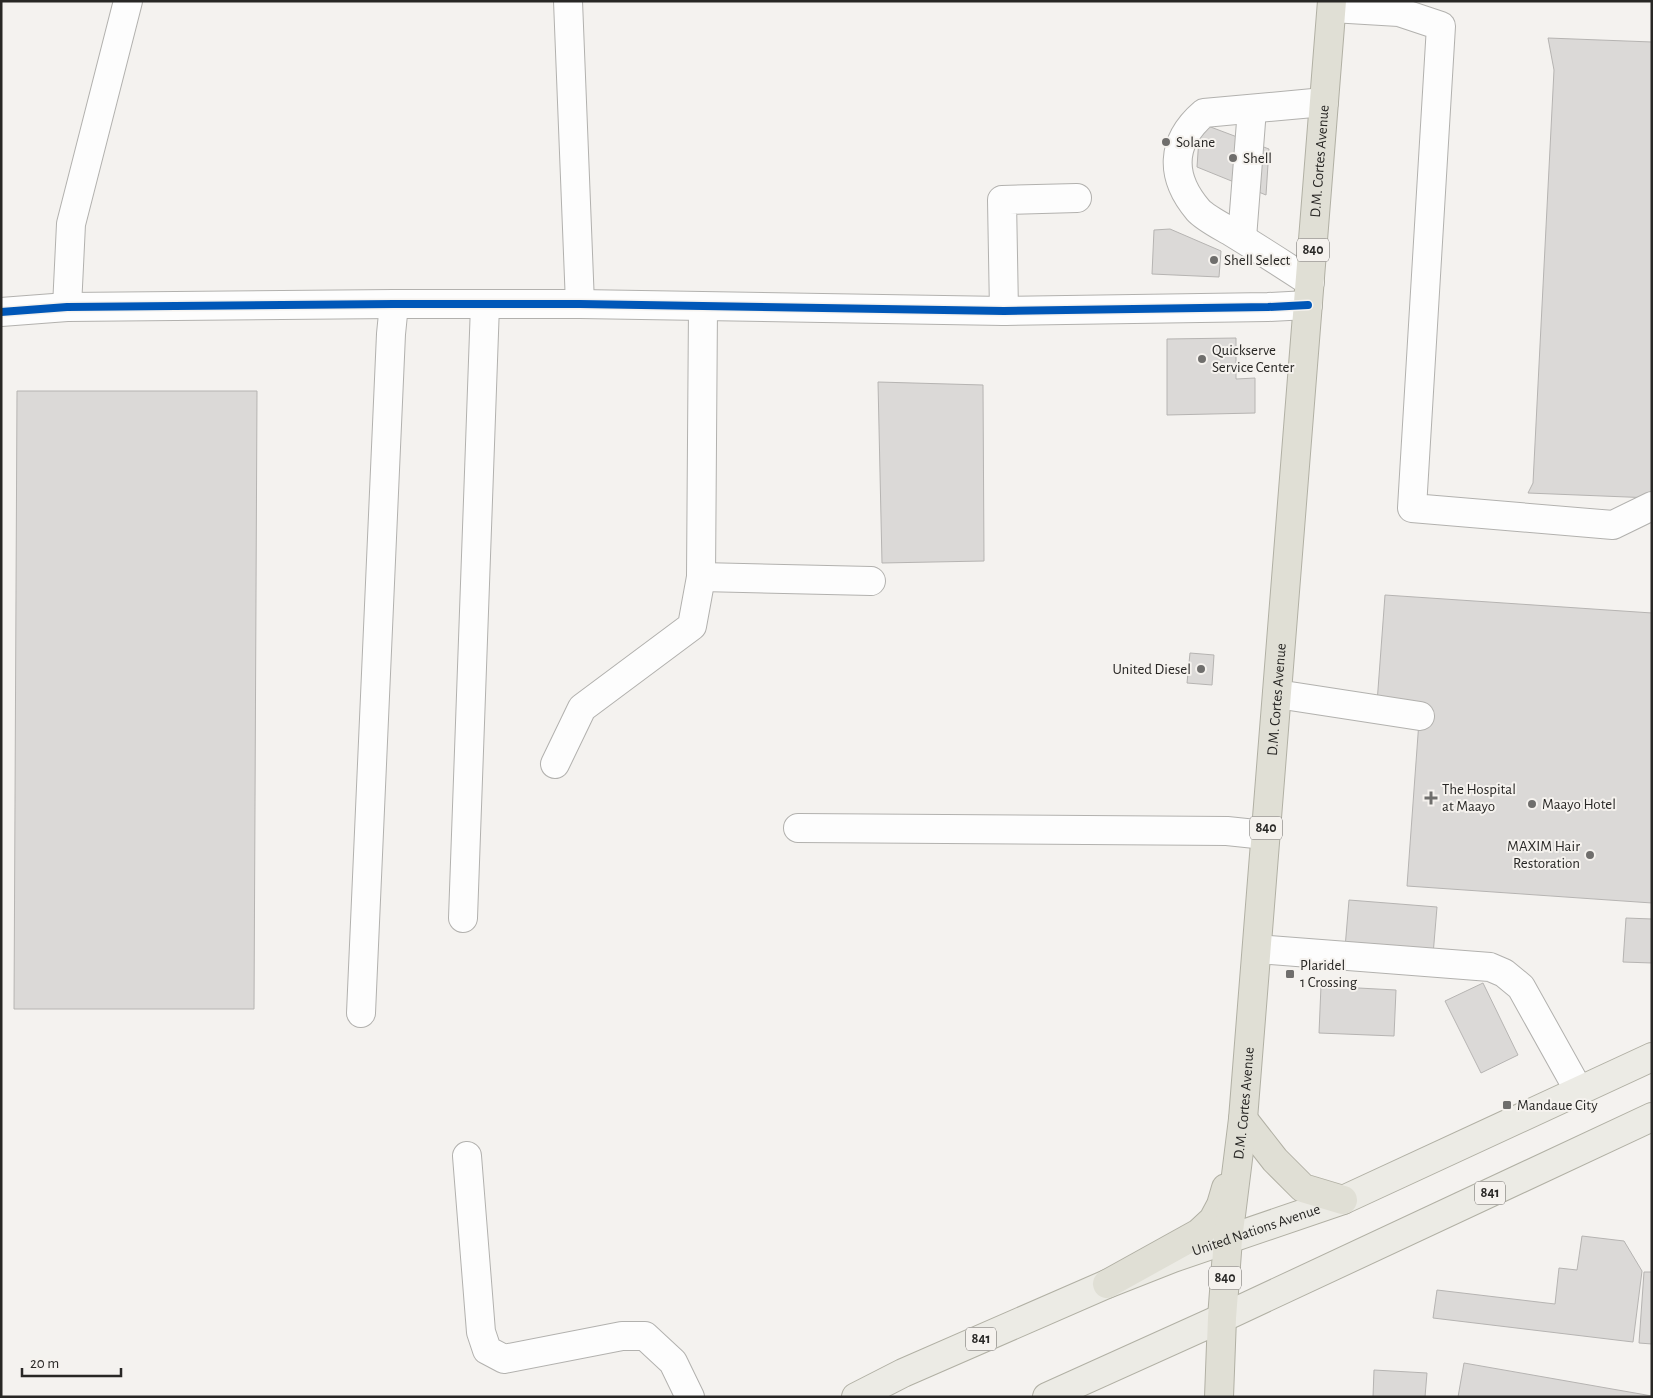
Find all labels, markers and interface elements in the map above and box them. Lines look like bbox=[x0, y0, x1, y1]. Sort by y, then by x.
street label: D.M. Cortes Avenue bbox=[1307, 104, 1331, 218]
place label: Solane bbox=[1176, 135, 1215, 150]
marker: Solane bbox=[1160, 136, 1172, 148]
place label: Shell bbox=[1243, 151, 1272, 166]
marker: Shell bbox=[1227, 152, 1239, 164]
road number: 840 bbox=[1297, 238, 1329, 262]
place label: Shell Select bbox=[1224, 253, 1291, 268]
marker: Shell Select bbox=[1208, 254, 1220, 266]
place label: Quickserve Service Center bbox=[1212, 343, 1295, 375]
marker: Quickserve Service Center bbox=[1196, 353, 1208, 365]
street label: D.M. Cortes Avenue bbox=[1264, 642, 1288, 757]
place label: United Diesel bbox=[1112, 662, 1191, 677]
marker: United Diesel bbox=[1195, 663, 1207, 675]
place label: The Hospital at Maayo bbox=[1442, 782, 1516, 814]
marker: The Hospital at Maayo bbox=[1424, 791, 1438, 805]
place label: Maayo Hotel bbox=[1542, 797, 1616, 812]
marker: Maayo Hotel bbox=[1526, 798, 1538, 810]
road number: 840 bbox=[1250, 816, 1282, 840]
place label: MAXIM Hair Restoration bbox=[1507, 839, 1580, 871]
marker: MAXIM Hair Restoration bbox=[1584, 849, 1596, 861]
place label: Plaridel 1 Crossing bbox=[1300, 958, 1358, 990]
marker: Plaridel 1 Crossing bbox=[1284, 968, 1296, 980]
street label: D.M. Cortes Avenue bbox=[1230, 1046, 1256, 1160]
place label: Mandaue City bbox=[1517, 1098, 1598, 1113]
marker: Mandaue City bbox=[1501, 1099, 1513, 1111]
road number: 841 bbox=[1475, 1182, 1505, 1204]
street label: United Nations Avenue bbox=[1190, 1201, 1322, 1258]
road number: 840 bbox=[1209, 1266, 1241, 1290]
road number: 841 bbox=[966, 1328, 996, 1350]
scale bar bbox=[22, 1346, 121, 1378]
text: 20 m bbox=[30, 1356, 59, 1371]

